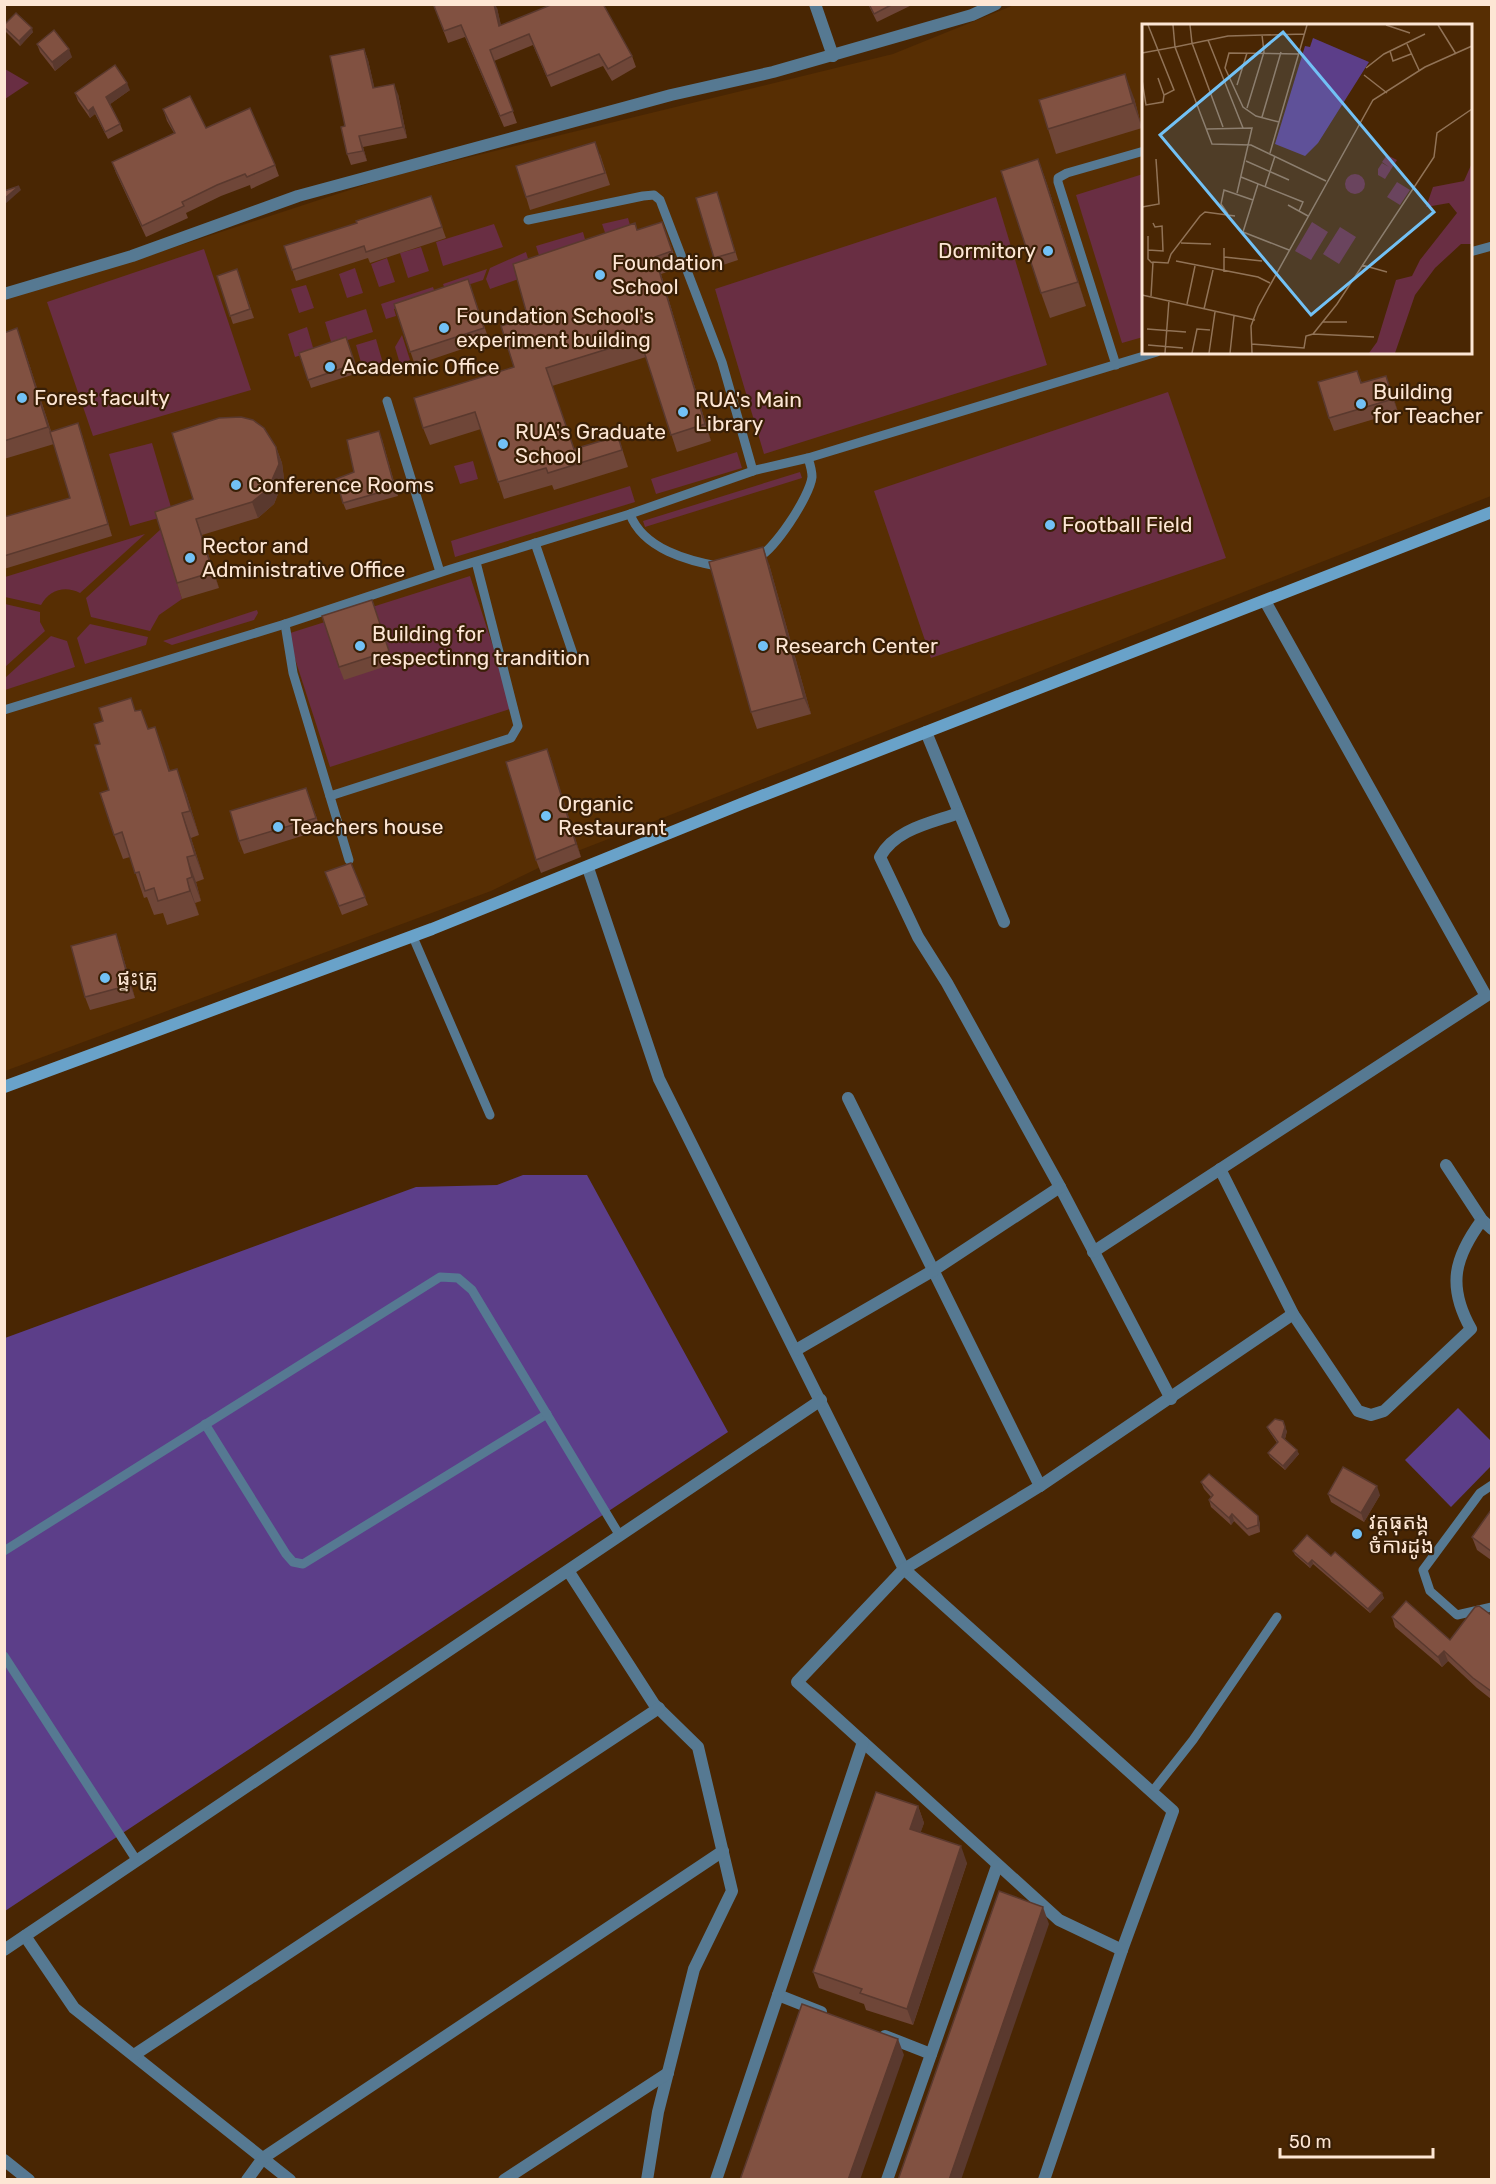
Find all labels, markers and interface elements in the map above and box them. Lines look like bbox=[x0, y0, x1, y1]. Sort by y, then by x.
inset map bbox=[1142, 24, 1472, 354]
place label: Dormitory bbox=[938, 238, 1036, 263]
marker: Dormitory bbox=[1041, 244, 1055, 258]
place label: Foundation School bbox=[612, 250, 724, 299]
marker: Foundation School bbox=[593, 268, 607, 282]
place label: Foundation School's experiment building bbox=[456, 303, 654, 352]
marker: Foundation School's experiment building bbox=[437, 321, 451, 335]
place label: Academic Office bbox=[342, 354, 499, 379]
marker: Academic Office bbox=[323, 360, 337, 374]
place label: Building for Teacher bbox=[1373, 379, 1483, 428]
place label: Forest faculty bbox=[34, 385, 170, 410]
place label: RUA's Main Library bbox=[695, 387, 802, 436]
marker: Forest faculty bbox=[15, 391, 29, 405]
marker: Building for Teacher bbox=[1354, 397, 1368, 411]
marker: RUA's Main Library bbox=[676, 405, 690, 419]
place label: RUA's Graduate School bbox=[515, 419, 666, 468]
marker: RUA's Graduate School bbox=[496, 437, 510, 451]
place label: Conference Rooms bbox=[248, 472, 434, 497]
marker: Conference Rooms bbox=[229, 478, 243, 492]
place label: Football Field bbox=[1062, 512, 1192, 537]
marker: Football Field bbox=[1043, 518, 1057, 532]
place label: Rector and Administrative Office bbox=[202, 533, 405, 582]
marker: Rector and Administrative Office bbox=[183, 551, 197, 565]
place label: Building for respectinng trandition bbox=[372, 621, 590, 670]
place label: Research Center bbox=[775, 633, 938, 658]
marker: Building for respectinng trandition bbox=[353, 639, 367, 653]
marker: Research Center bbox=[756, 639, 770, 653]
place label: Organic Restaurant bbox=[558, 791, 667, 840]
marker: Organic Restaurant bbox=[539, 809, 553, 823]
place label: Teachers house bbox=[290, 814, 443, 839]
marker: Teachers house bbox=[271, 820, 285, 834]
place label: ផ្ទះគ្រូ bbox=[117, 965, 158, 992]
marker: ផ្ទះគ្រូ bbox=[98, 971, 112, 985]
place label: វត្តធុតង្គ ចំការដូង bbox=[1369, 1509, 1434, 1560]
marker: វត្តធុតង្គ ចំការដូង bbox=[1350, 1527, 1364, 1541]
scale bar bbox=[1280, 2121, 1433, 2159]
text: 50 m bbox=[1289, 2131, 1332, 2153]

